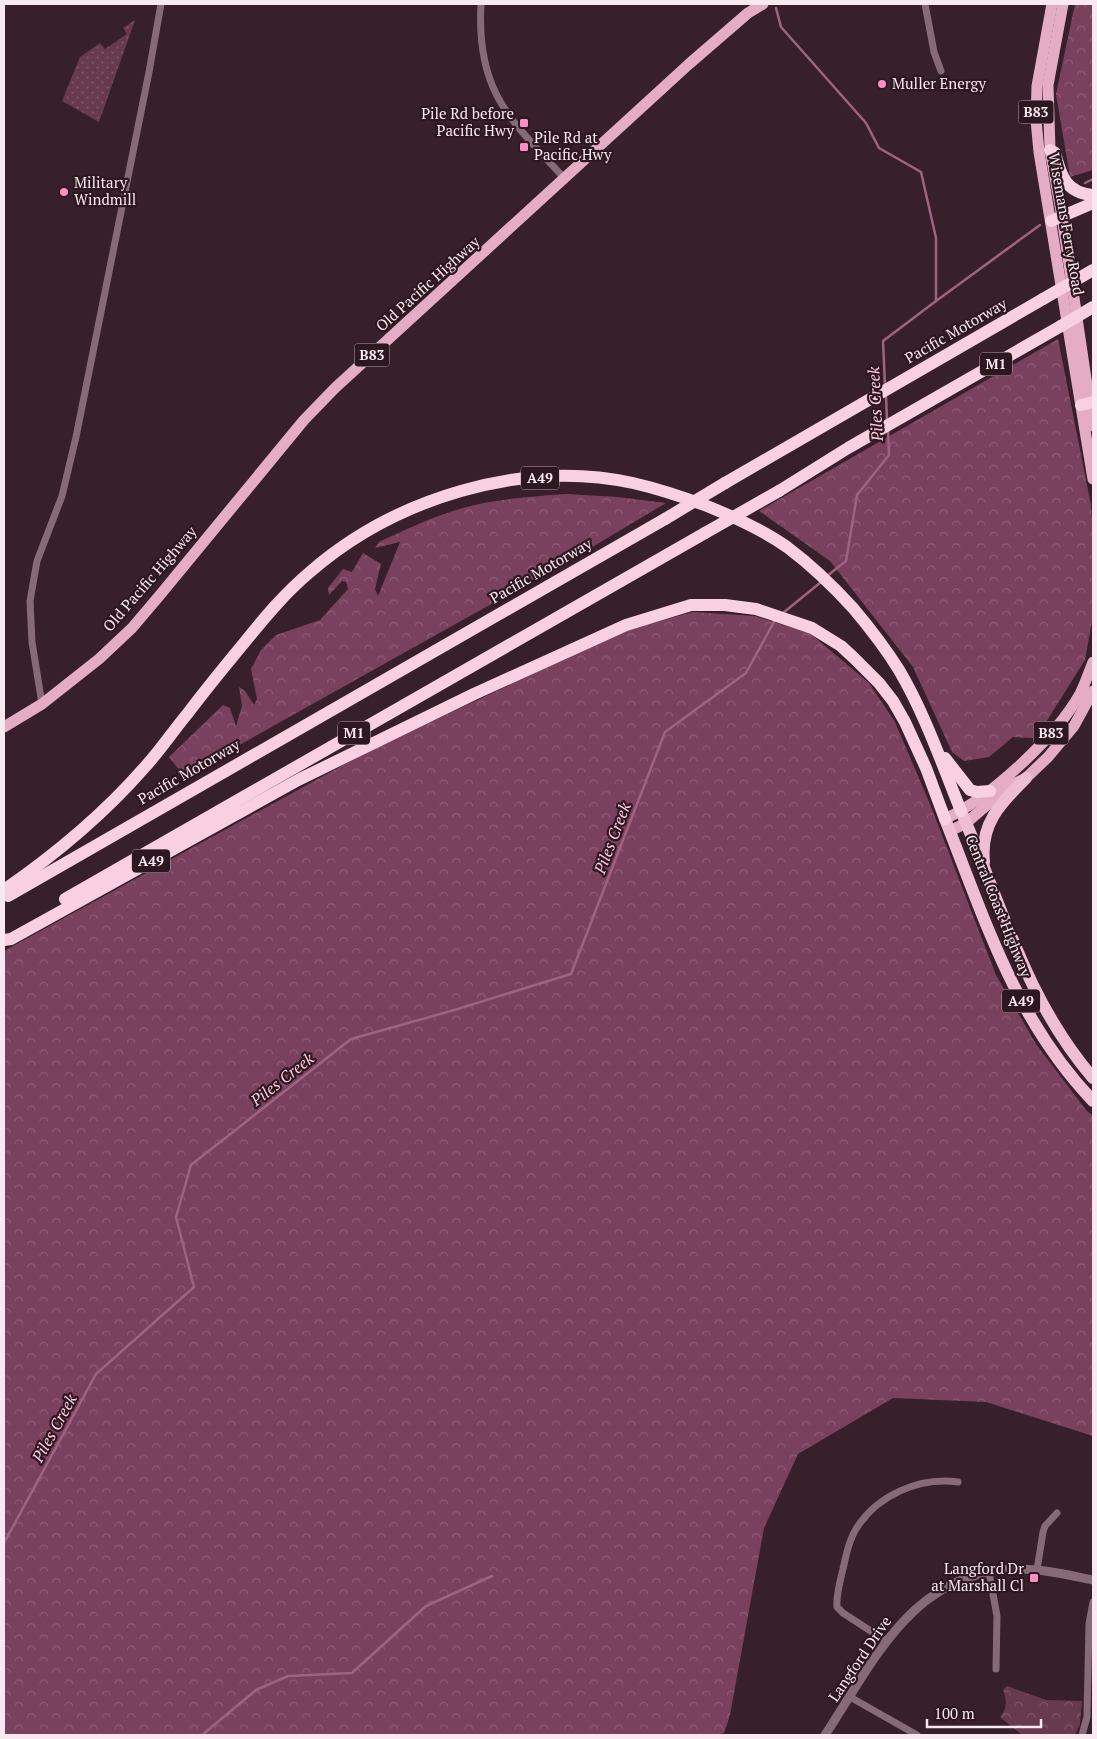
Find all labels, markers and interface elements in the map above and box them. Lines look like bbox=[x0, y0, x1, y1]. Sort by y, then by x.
place label: Muller Energy bbox=[892, 73, 986, 93]
marker: Muller Energy bbox=[876, 78, 888, 90]
road number: B83 bbox=[1018, 100, 1054, 124]
place label: Pile Rd before Pacific Hwy bbox=[421, 103, 514, 140]
marker: Pile Rd before Pacific Hwy bbox=[518, 117, 530, 129]
place label: Pile Rd at Pacific Hwy bbox=[534, 127, 612, 164]
marker: Pile Rd at Pacific Hwy bbox=[518, 141, 530, 153]
street label: Wisemans Ferry Road bbox=[1045, 151, 1089, 297]
place label: Military Windmill bbox=[74, 172, 136, 209]
marker: Military Windmill bbox=[58, 186, 70, 198]
street label: Old Pacific Highway bbox=[371, 231, 484, 335]
street label: Pacific Motorway bbox=[901, 293, 1011, 367]
road number: B83 bbox=[354, 344, 390, 366]
road number: M1 bbox=[980, 352, 1012, 376]
water label: Piles Creek bbox=[862, 366, 888, 443]
road number: A49 bbox=[521, 466, 559, 489]
street label: Old Pacific Highway bbox=[98, 521, 201, 635]
street label: Pacific Motorway bbox=[486, 533, 596, 607]
road number: M1 bbox=[338, 721, 370, 744]
road number: B83 bbox=[1034, 721, 1068, 744]
street label: Pacific Motorway bbox=[134, 734, 244, 808]
water label: Piles Creek bbox=[588, 799, 636, 878]
street label: Central Coast Highway bbox=[961, 831, 1037, 980]
road number: A49 bbox=[132, 849, 170, 872]
road number: A49 bbox=[1002, 989, 1040, 1012]
water label: Piles Creek bbox=[245, 1047, 318, 1111]
water label: Piles Creek bbox=[26, 1390, 82, 1467]
place label: Langford Dr at Marshall Cl bbox=[931, 1558, 1024, 1595]
marker: Langford Dr at Marshall Cl bbox=[1028, 1572, 1040, 1584]
street label: Langford Drive bbox=[823, 1612, 895, 1705]
scale bar bbox=[927, 1696, 1041, 1728]
text: 100 m bbox=[934, 1703, 975, 1723]

